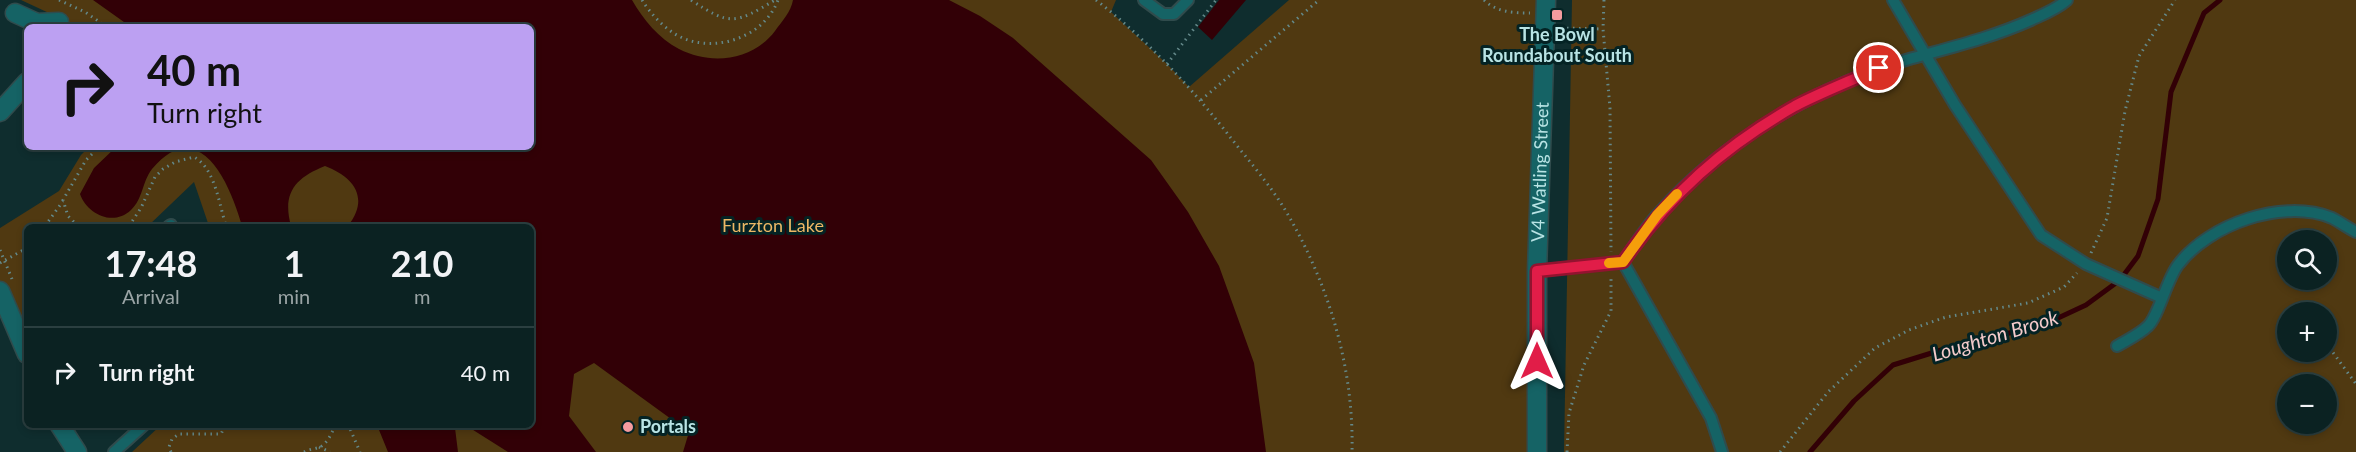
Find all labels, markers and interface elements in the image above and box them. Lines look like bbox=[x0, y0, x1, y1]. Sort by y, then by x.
marker: The Bowl Roundabout South bbox=[1550, 8, 1564, 22]
place label: The Bowl Roundabout South bbox=[1482, 23, 1632, 66]
pin bbox=[1853, 42, 1904, 93]
text: 40 m bbox=[147, 45, 241, 95]
icon: right bbox=[48, 48, 126, 126]
icon: arrive bbox=[1862, 51, 1895, 84]
text: Turn right bbox=[147, 96, 262, 129]
street label: V4 Watling Street bbox=[1526, 101, 1553, 242]
park label: Furzton Lake bbox=[722, 214, 824, 236]
map controls bbox=[2277, 230, 2337, 434]
button: search bbox=[2277, 230, 2337, 290]
text: 17:48 bbox=[105, 241, 197, 285]
text: 1 bbox=[284, 241, 305, 285]
text: 210 bbox=[391, 241, 453, 285]
text: Arrival bbox=[122, 284, 180, 308]
text: min bbox=[278, 284, 310, 308]
text: m bbox=[414, 284, 430, 308]
button: + bbox=[2277, 302, 2337, 362]
water label: Loughton Brook bbox=[1929, 304, 2061, 366]
position arrow bbox=[1505, 329, 1569, 393]
icon: right bbox=[48, 356, 81, 389]
text: Turn right bbox=[99, 359, 194, 386]
text: 40 m bbox=[461, 359, 510, 386]
button: − bbox=[2277, 374, 2337, 434]
place label: Portals bbox=[640, 415, 696, 437]
marker: Portals bbox=[621, 420, 635, 434]

